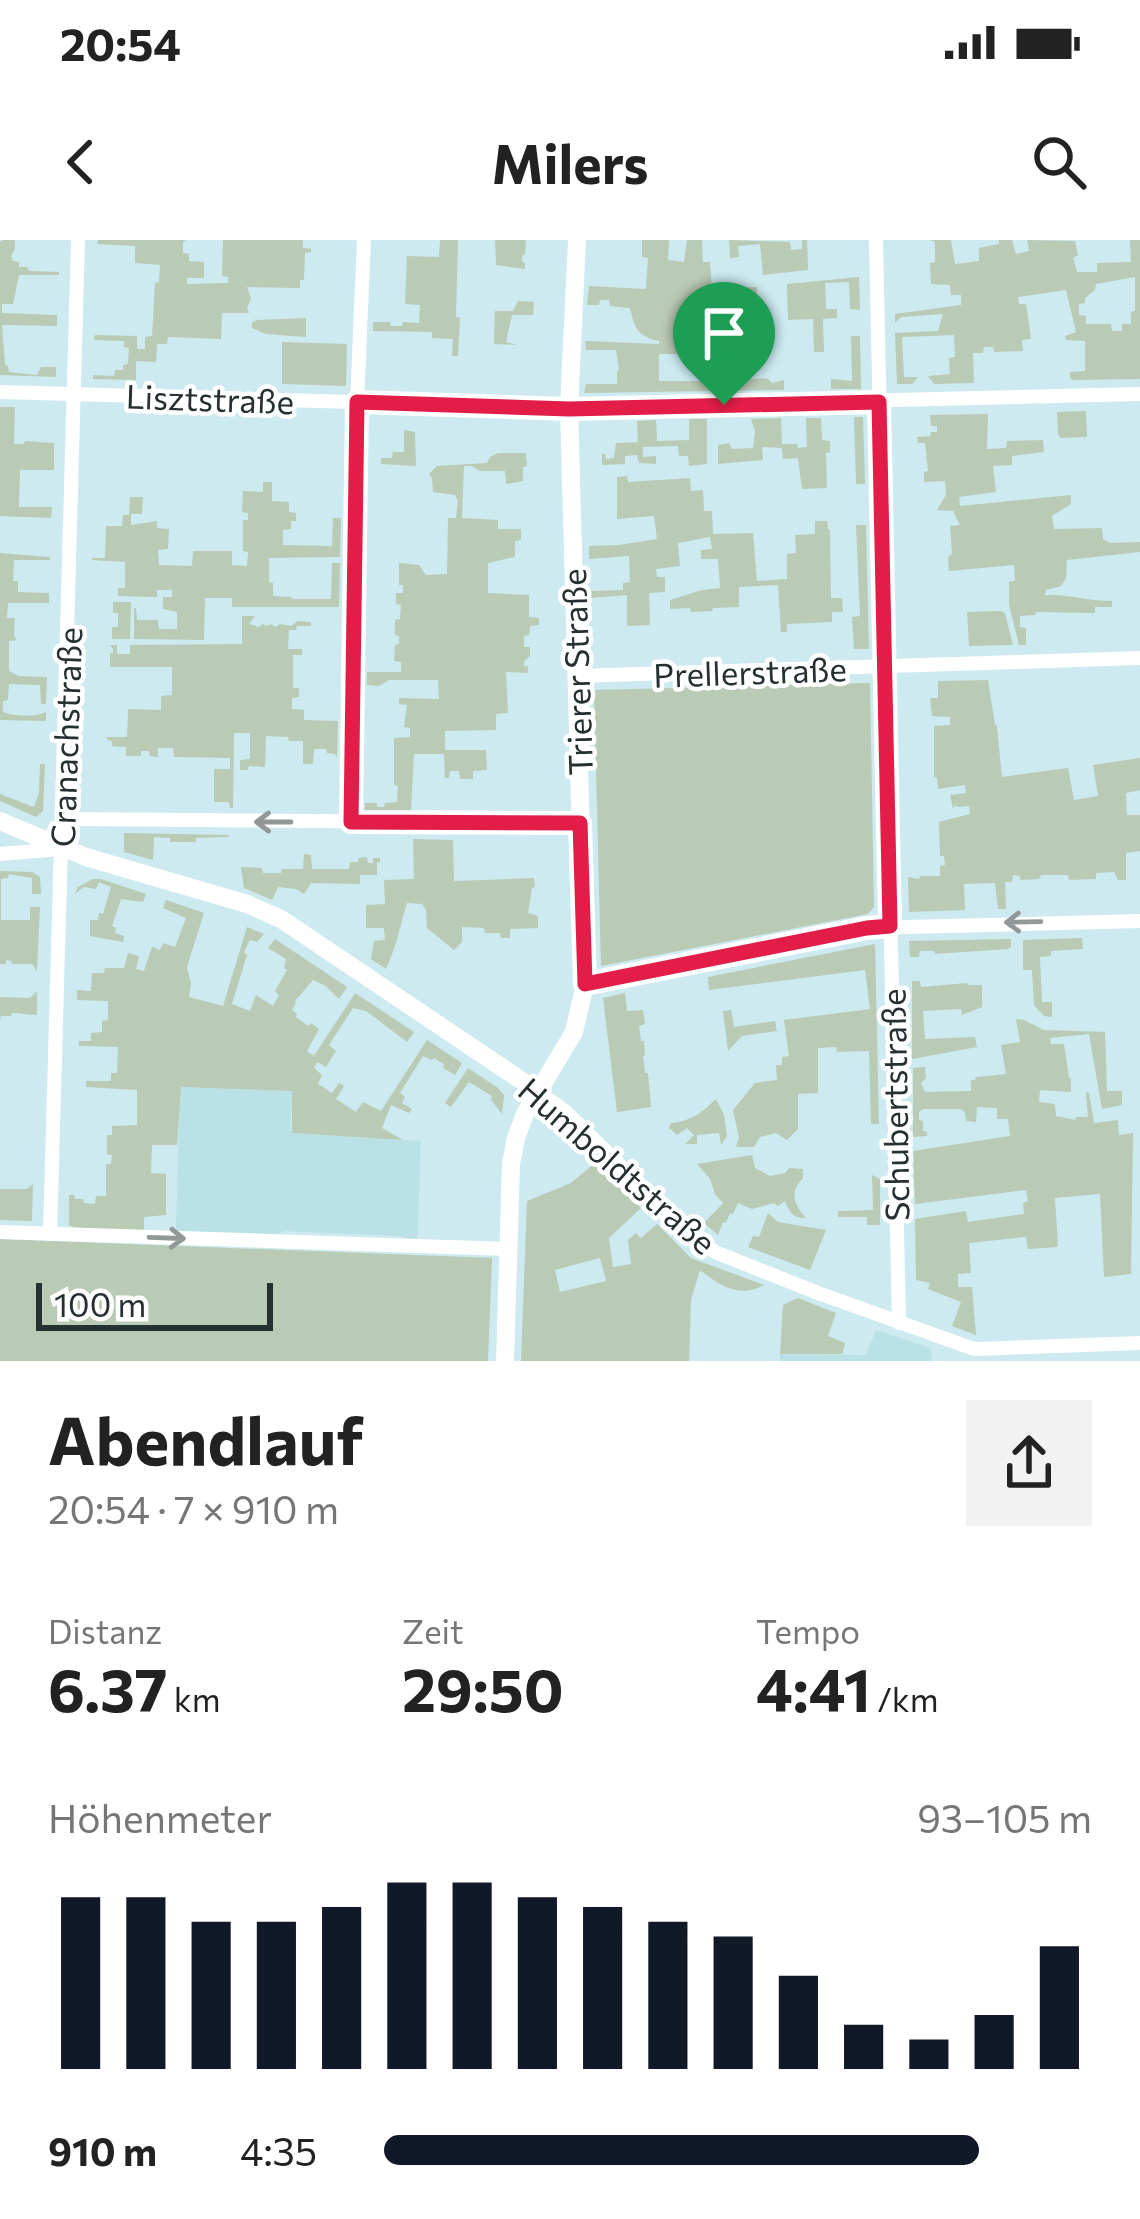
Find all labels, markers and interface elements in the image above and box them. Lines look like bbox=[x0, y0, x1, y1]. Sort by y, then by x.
text: 20:54 bbox=[60, 15, 181, 70]
icon: back bbox=[48, 129, 114, 195]
text: Milers bbox=[492, 129, 648, 195]
icon: search bbox=[1026, 129, 1092, 195]
pin bbox=[673, 282, 775, 405]
icon: arrive bbox=[691, 300, 757, 366]
street label: Lisztstraße bbox=[125, 375, 295, 421]
street label: Trierer Straße bbox=[552, 568, 600, 776]
street label: Cranachstraße bbox=[41, 626, 89, 848]
street label: Prellerstraße bbox=[653, 647, 847, 695]
one-way arrow bbox=[254, 811, 293, 833]
one-way arrow bbox=[1004, 911, 1043, 934]
street label: Schubertstraße bbox=[871, 988, 917, 1222]
street label: Humboldtstraße bbox=[511, 1068, 725, 1262]
one-way arrow bbox=[147, 1227, 186, 1250]
scale bar bbox=[36, 1277, 273, 1330]
text: 100 m bbox=[54, 1283, 146, 1324]
text: Abendlauf bbox=[48, 1398, 363, 1479]
button: share bbox=[966, 1400, 1092, 1526]
text: 20:54 · 7 × 910 m bbox=[48, 1484, 339, 1532]
text: Distanz bbox=[48, 1610, 162, 1651]
text: Zeit bbox=[402, 1610, 464, 1651]
text: Tempo bbox=[756, 1610, 860, 1651]
text: 6.37 bbox=[48, 1651, 167, 1724]
text: 29:50 bbox=[402, 1651, 564, 1724]
text: 4:41 bbox=[756, 1651, 871, 1724]
text: km bbox=[167, 1678, 220, 1719]
text: /km bbox=[871, 1678, 939, 1719]
text: Höhenmeter bbox=[48, 1793, 272, 1841]
text: 93–105 m bbox=[917, 1793, 1092, 1841]
text: 910 m bbox=[48, 2126, 157, 2174]
text: 4:35 bbox=[240, 2126, 317, 2174]

